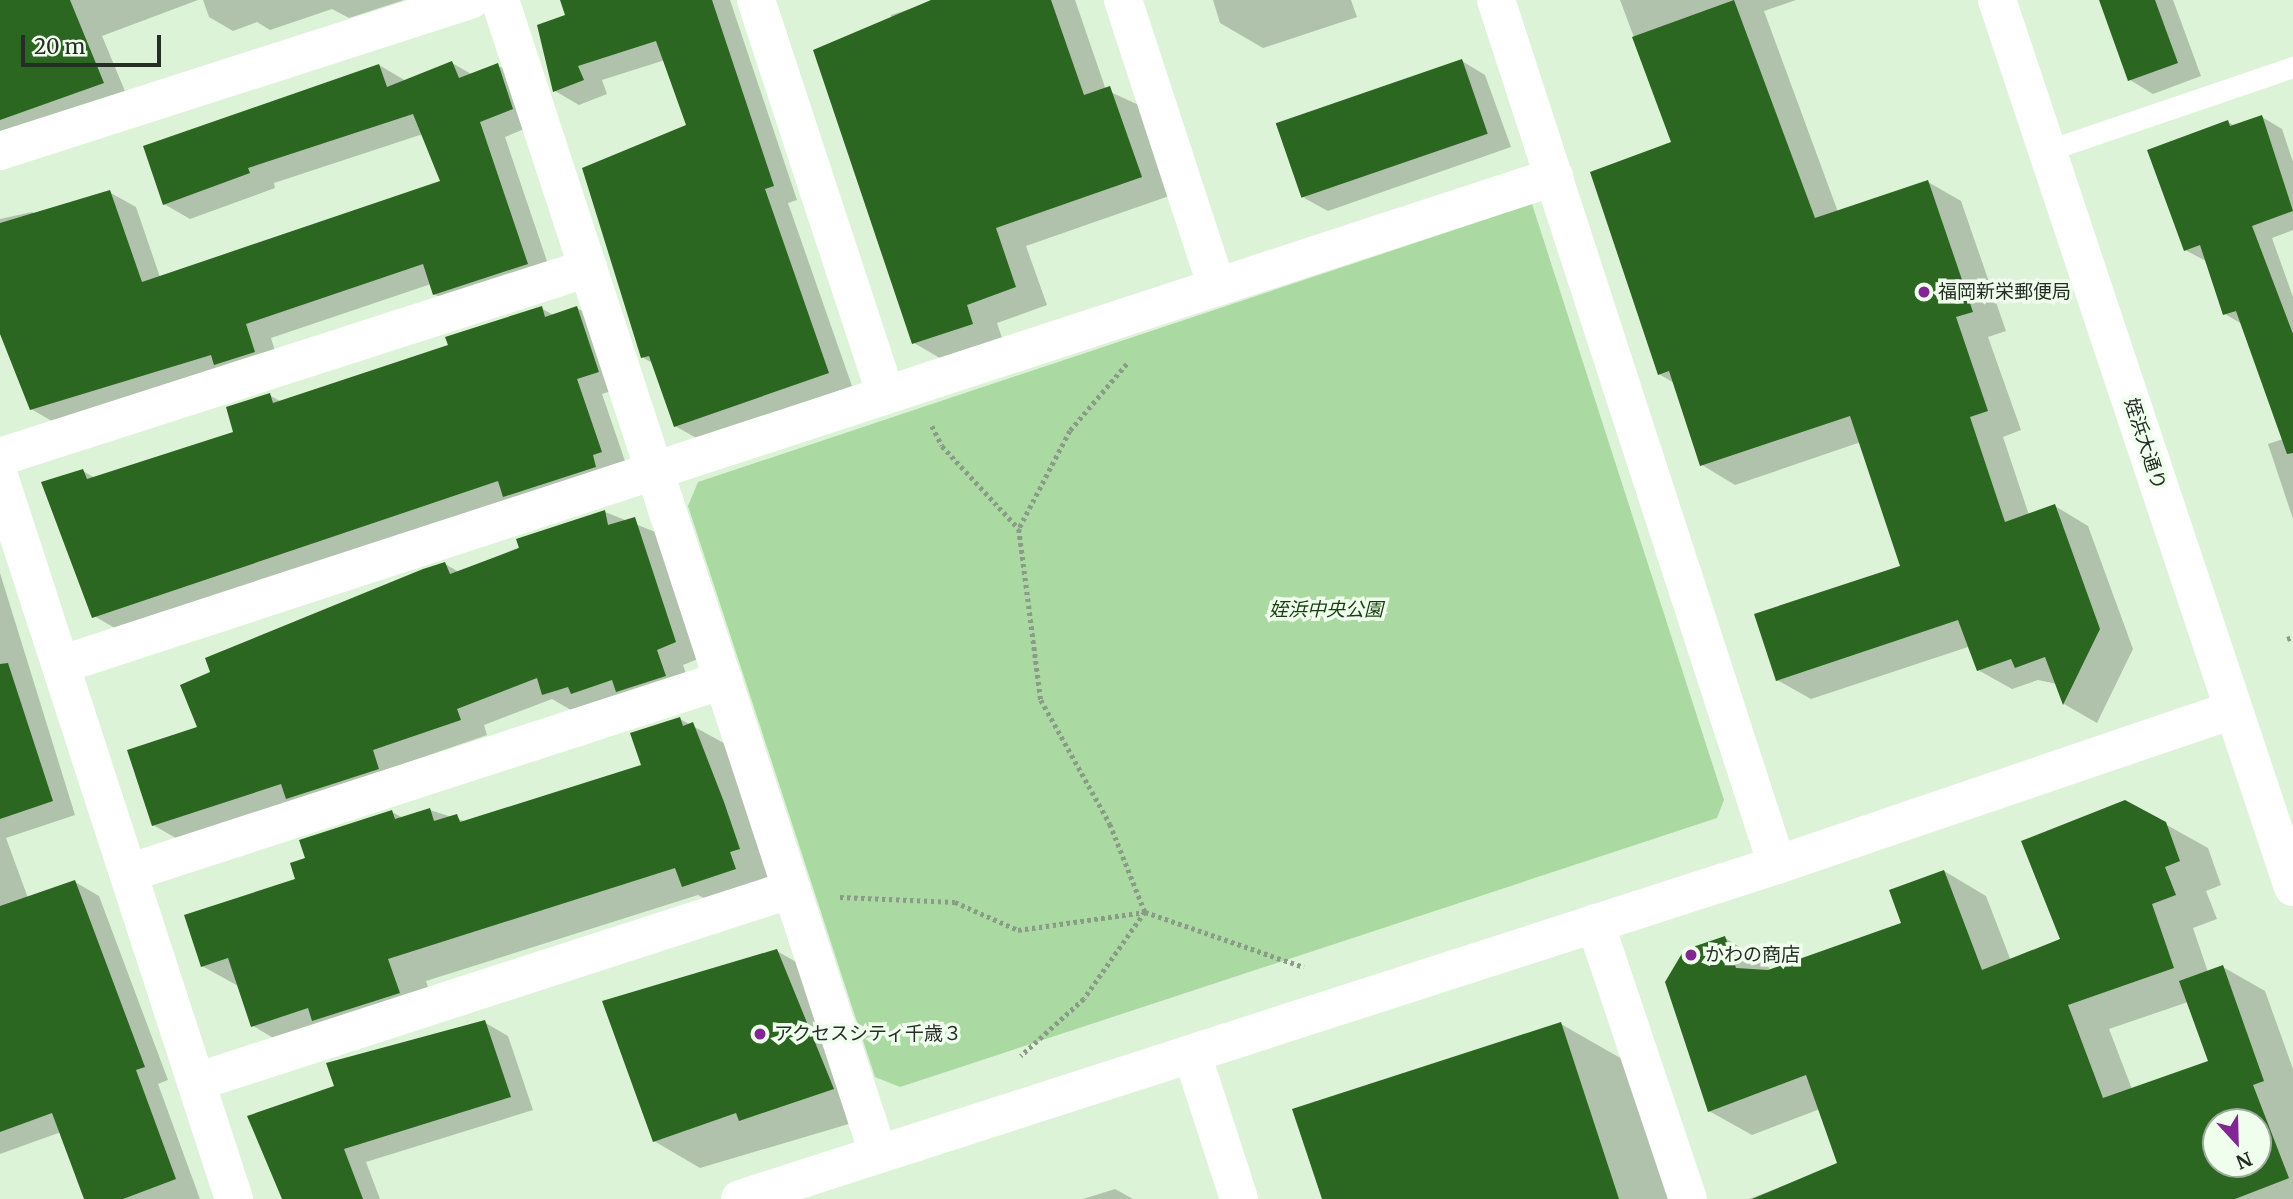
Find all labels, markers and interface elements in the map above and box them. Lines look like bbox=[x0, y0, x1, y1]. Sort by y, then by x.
scale bar bbox=[24, 21, 164, 65]
text: 20 m bbox=[34, 33, 85, 60]
place label: 福岡新栄郵便局 bbox=[1938, 281, 2071, 303]
marker: 福岡新栄郵便局 bbox=[1916, 284, 1932, 300]
street label: 姪浜大通り bbox=[2119, 395, 2171, 493]
park label: 姪浜中央公園 bbox=[1269, 599, 1383, 621]
place label: かわの商店 bbox=[1705, 944, 1800, 966]
marker: かわの商店 bbox=[1683, 947, 1699, 963]
place label: アクセスシティ千歳３ bbox=[774, 1023, 964, 1045]
marker: アクセスシティ千歳３ bbox=[752, 1026, 768, 1042]
north arrow bbox=[2202, 1108, 2272, 1178]
text: N bbox=[2233, 1147, 2256, 1175]

